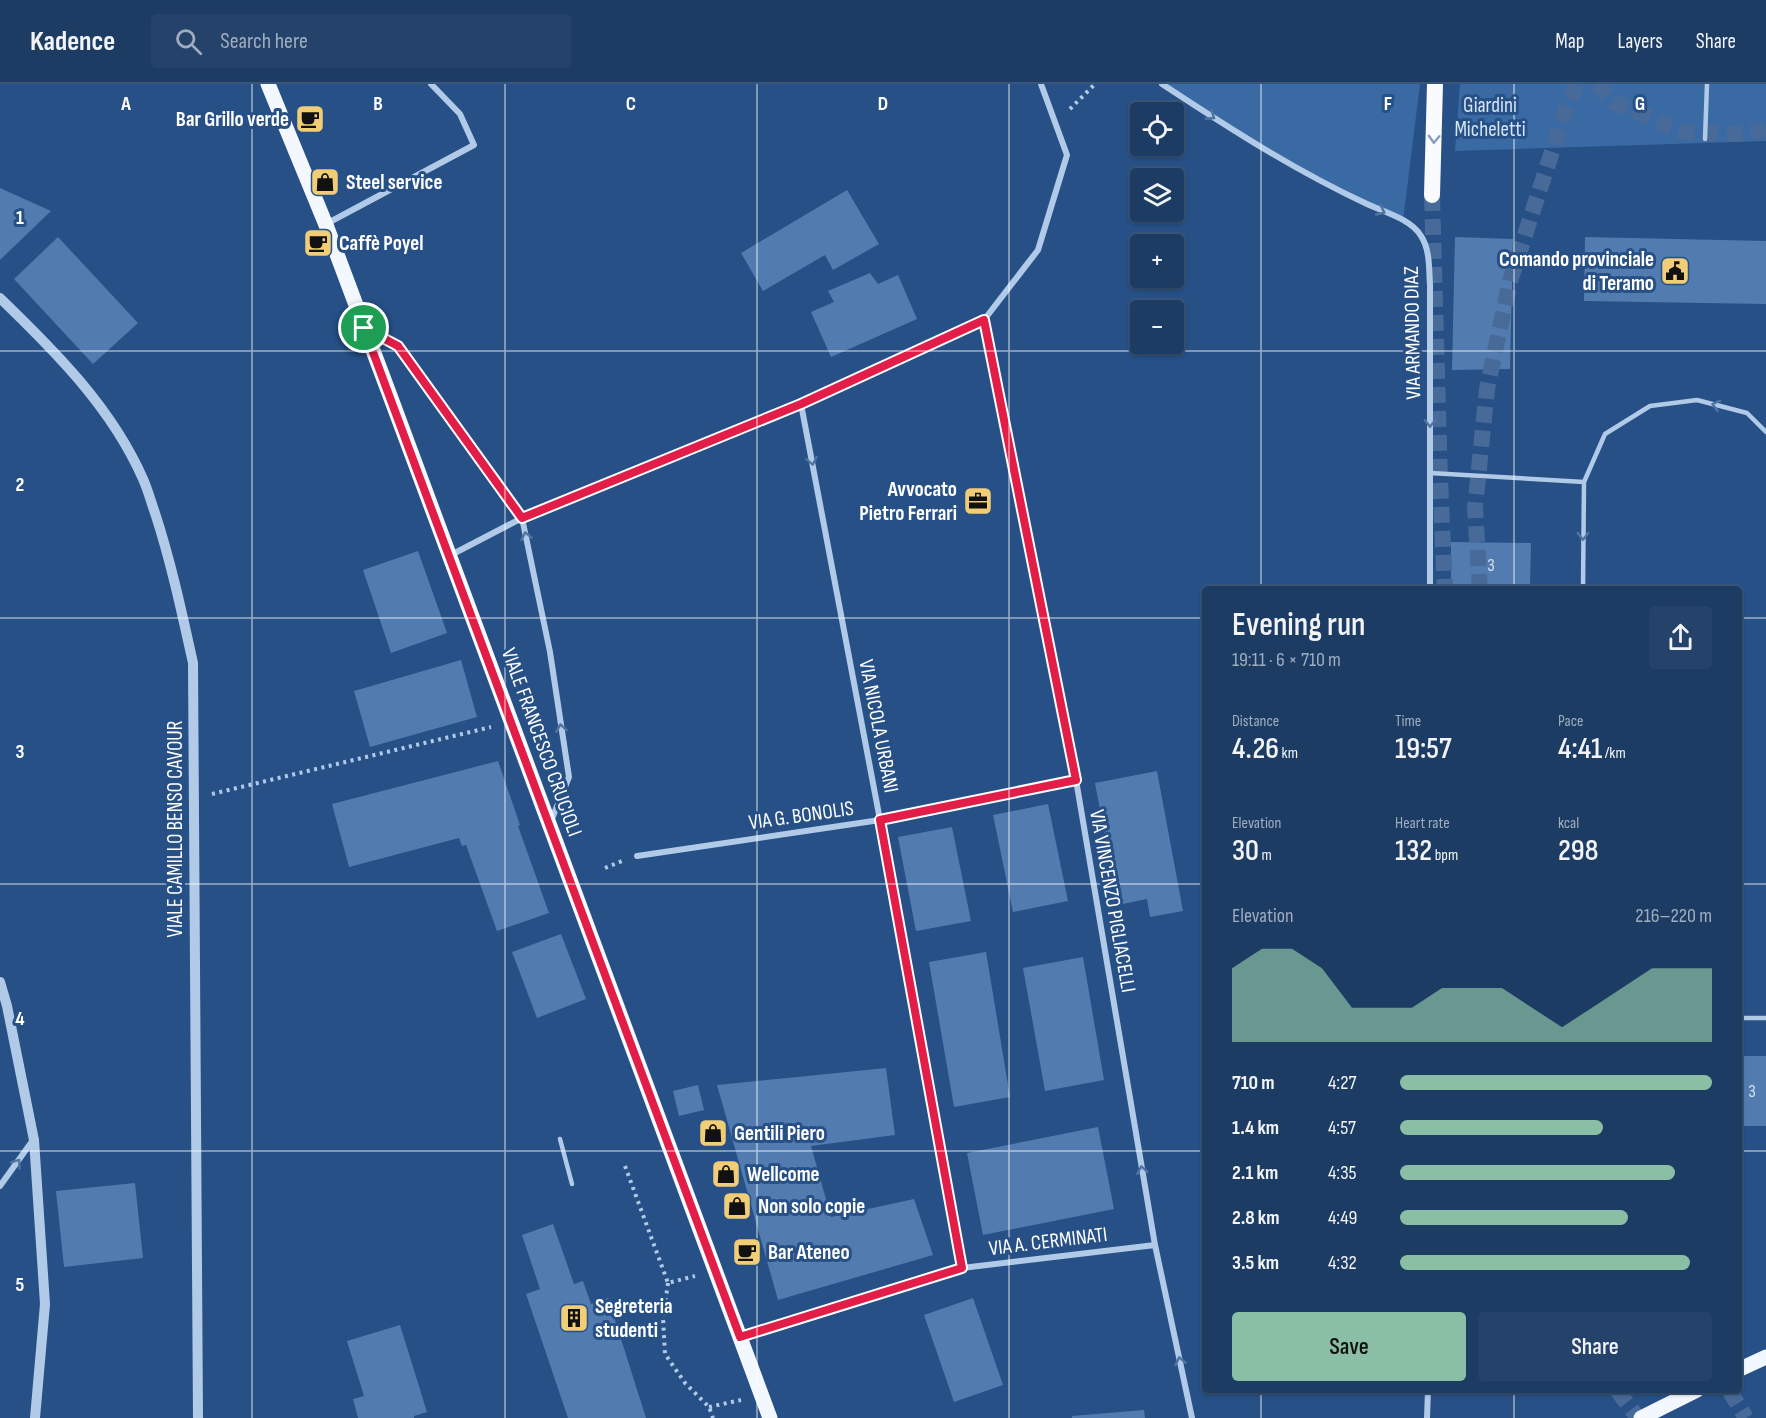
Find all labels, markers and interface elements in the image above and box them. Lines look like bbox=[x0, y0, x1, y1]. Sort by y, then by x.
search box bbox=[151, 14, 571, 68]
text: Kadence bbox=[30, 25, 115, 58]
icon: search bbox=[172, 25, 205, 58]
text: Search here bbox=[220, 28, 308, 55]
text: Map bbox=[1555, 29, 1584, 54]
text: Layers bbox=[1617, 29, 1663, 54]
text: Share bbox=[1696, 29, 1736, 54]
text: A bbox=[120, 92, 131, 116]
text: B bbox=[373, 92, 383, 116]
text: C bbox=[626, 92, 636, 116]
text: D bbox=[878, 92, 888, 116]
text: F bbox=[1384, 92, 1392, 116]
text: G bbox=[1635, 92, 1645, 116]
park label: Giardini Micheletti bbox=[1454, 93, 1526, 142]
map controls bbox=[1130, 102, 1184, 354]
button: locate bbox=[1130, 102, 1184, 156]
cafe icon: Bar Grillo verde bbox=[294, 103, 326, 135]
place label: Bar Grillo verde bbox=[176, 107, 289, 132]
one-way arrow bbox=[1204, 109, 1215, 120]
one-way arrow bbox=[1427, 135, 1440, 144]
shop icon: Steel service bbox=[309, 166, 341, 198]
button: layers bbox=[1130, 168, 1184, 222]
place label: Steel service bbox=[346, 170, 442, 195]
one-way arrow bbox=[1375, 203, 1386, 215]
text: 1 bbox=[16, 206, 24, 230]
cafe icon: Caffè Poyel bbox=[302, 227, 334, 259]
place label: Caffè Poyel bbox=[339, 231, 424, 256]
button: + bbox=[1130, 234, 1184, 288]
place label: Comando provinciale di Teramo bbox=[1499, 247, 1654, 296]
public building icon: Comando provinciale di Teramo bbox=[1659, 255, 1691, 287]
street label: VIA ARMANDO DIAZ bbox=[1399, 266, 1426, 400]
button: − bbox=[1130, 300, 1184, 354]
pin bbox=[338, 302, 389, 353]
icon: arrive bbox=[347, 311, 380, 344]
one-way arrow bbox=[1712, 400, 1722, 412]
one-way arrow bbox=[1424, 419, 1436, 428]
one-way arrow bbox=[805, 456, 818, 466]
text: 2 bbox=[16, 473, 24, 497]
place label: Avvocato Pietro Ferrari bbox=[859, 477, 957, 526]
office icon: Avvocato Pietro Ferrari bbox=[962, 485, 994, 517]
one-way arrow bbox=[1577, 531, 1590, 540]
one-way arrow bbox=[520, 532, 533, 542]
house number: 3 bbox=[1487, 555, 1495, 576]
text: Evening run bbox=[1232, 605, 1366, 645]
button: share bbox=[1649, 606, 1712, 669]
street label: VIALE FRANCESCO CRUCIOLI bbox=[496, 645, 587, 840]
text: 19:11 · 6 × 710 m bbox=[1232, 648, 1341, 672]
street label: VIA NICOLA URBANI bbox=[853, 657, 904, 795]
text: Distance bbox=[1232, 712, 1279, 731]
text: Time bbox=[1395, 712, 1421, 731]
text: Pace bbox=[1558, 712, 1583, 731]
street label: VIALE CAMILLO BENSO CAVOUR bbox=[163, 720, 188, 937]
one-way arrow bbox=[556, 723, 568, 733]
text: 4.26 bbox=[1232, 731, 1279, 767]
text: 19:57 bbox=[1395, 731, 1452, 767]
text: 4:41 bbox=[1558, 731, 1602, 767]
text: 3 bbox=[16, 740, 25, 764]
text: km bbox=[1279, 744, 1298, 763]
text: /km bbox=[1602, 744, 1626, 763]
street label: VIA G. BONOLIS bbox=[747, 796, 855, 835]
street label: VIA VINCENZO PIGLIACELLI bbox=[1084, 808, 1141, 994]
text: Elevation bbox=[1232, 814, 1281, 833]
text: Heart rate bbox=[1395, 814, 1450, 833]
text: kcal bbox=[1558, 814, 1579, 833]
text: 30 bbox=[1232, 833, 1259, 869]
text: 132 bbox=[1395, 833, 1432, 869]
text: 298 bbox=[1558, 833, 1598, 869]
text: m bbox=[1259, 846, 1272, 865]
text: bpm bbox=[1432, 846, 1458, 865]
text: Elevation bbox=[1232, 904, 1294, 928]
text: 216–220 m bbox=[1635, 904, 1712, 928]
text: 4 bbox=[15, 1007, 25, 1031]
text: 710 m bbox=[1232, 1071, 1275, 1095]
text: 4:27 bbox=[1328, 1071, 1356, 1095]
house number: 3 bbox=[1748, 1081, 1756, 1102]
text: 1.4 km bbox=[1232, 1116, 1279, 1140]
text: 4:57 bbox=[1328, 1116, 1356, 1140]
shop icon: Gentili Piero bbox=[697, 1117, 729, 1149]
place label: Gentili Piero bbox=[734, 1121, 825, 1146]
one-way arrow bbox=[10, 1158, 21, 1169]
shop icon: Wellcome bbox=[710, 1158, 742, 1190]
text: 2.1 km bbox=[1232, 1161, 1278, 1185]
text: 4:35 bbox=[1328, 1161, 1357, 1185]
place label: Wellcome bbox=[747, 1162, 820, 1187]
one-way arrow bbox=[1136, 1165, 1149, 1175]
shop icon: Non solo copie bbox=[721, 1190, 753, 1222]
place label: Non solo copie bbox=[758, 1194, 865, 1219]
text: 2.8 km bbox=[1232, 1206, 1280, 1230]
text: 4:49 bbox=[1328, 1206, 1357, 1230]
street label: VIA A. CERMINATI bbox=[987, 1222, 1109, 1261]
cafe icon: Bar Ateneo bbox=[731, 1236, 763, 1268]
place label: Bar Ateneo bbox=[768, 1240, 850, 1265]
text: 3.5 km bbox=[1232, 1251, 1279, 1275]
text: 4:32 bbox=[1328, 1251, 1357, 1275]
text: 5 bbox=[16, 1273, 25, 1297]
place label: Segreteria studenti bbox=[595, 1294, 673, 1343]
building icon: Segreteria studenti bbox=[558, 1302, 590, 1334]
button: Save bbox=[1232, 1312, 1466, 1381]
button: Share bbox=[1478, 1312, 1712, 1381]
one-way arrow bbox=[1174, 1356, 1187, 1366]

